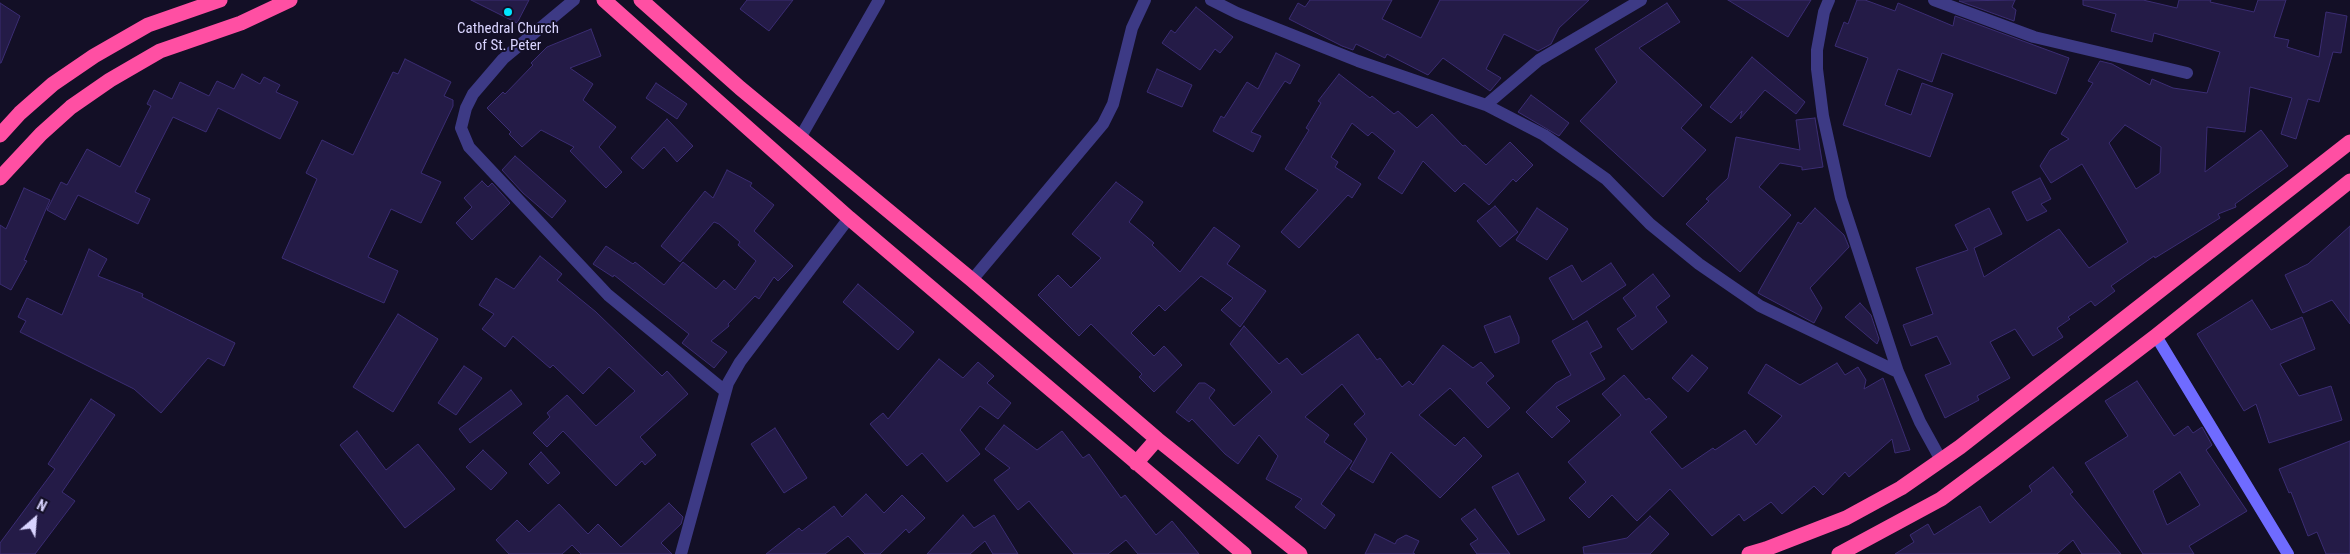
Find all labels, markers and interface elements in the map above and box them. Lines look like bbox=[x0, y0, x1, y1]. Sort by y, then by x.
marker: Cathedral Church of St. Peter bbox=[502, 6, 514, 18]
place label: Cathedral Church of St. Peter bbox=[457, 20, 559, 55]
north arrow bbox=[10, 494, 60, 544]
text: N bbox=[34, 497, 49, 515]

